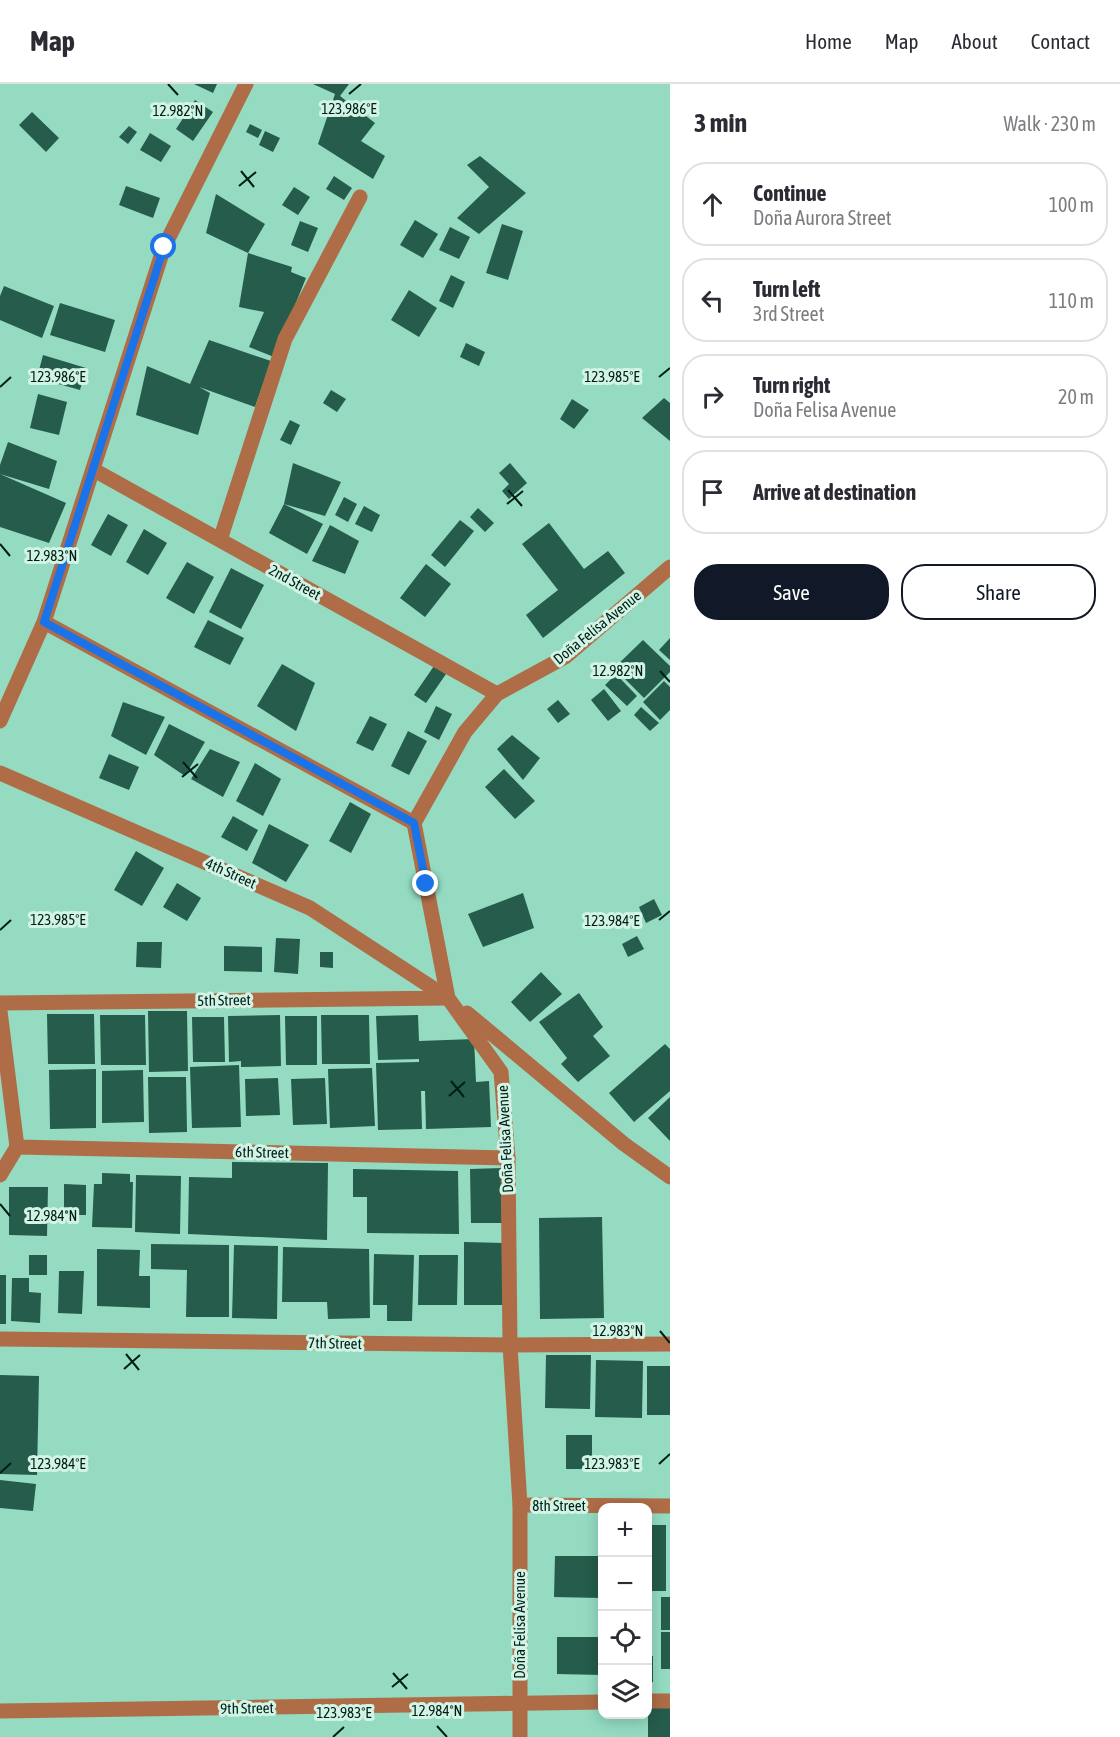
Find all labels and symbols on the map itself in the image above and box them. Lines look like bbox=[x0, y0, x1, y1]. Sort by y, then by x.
text: 123.986°E bbox=[321, 100, 377, 117]
text: 12.982°N bbox=[153, 102, 203, 119]
route start bbox=[150, 233, 176, 259]
text: 123.986°E bbox=[30, 368, 86, 385]
text: 123.985°E bbox=[584, 368, 640, 385]
text: 12.983°N bbox=[27, 547, 77, 564]
street label: 2nd Street bbox=[266, 561, 324, 603]
street label: Doña Felisa Avenue bbox=[550, 586, 644, 667]
text: 12.982°N bbox=[593, 662, 643, 679]
street label: 4th Street bbox=[203, 854, 259, 892]
route end bbox=[412, 870, 438, 896]
text: 123.985°E bbox=[30, 911, 86, 928]
text: 123.984°E bbox=[584, 912, 640, 929]
street label: 5th Street bbox=[197, 991, 251, 1009]
street label: Doña Felisa Avenue bbox=[494, 1085, 516, 1193]
street label: 6th Street bbox=[235, 1143, 289, 1161]
text: 12.984°N bbox=[27, 1207, 77, 1224]
text: 12.983°N bbox=[593, 1322, 643, 1339]
street label: 7th Street bbox=[308, 1334, 362, 1352]
text: 123.984°E bbox=[30, 1455, 86, 1472]
text: 123.983°E bbox=[584, 1455, 640, 1472]
street label: 8th Street bbox=[532, 1497, 586, 1514]
street label: Doña Felisa Avenue bbox=[511, 1571, 528, 1679]
street label: 9th Street bbox=[220, 1699, 274, 1717]
text: 12.984°N bbox=[412, 1702, 462, 1719]
text: 123.983°E bbox=[316, 1704, 372, 1721]

